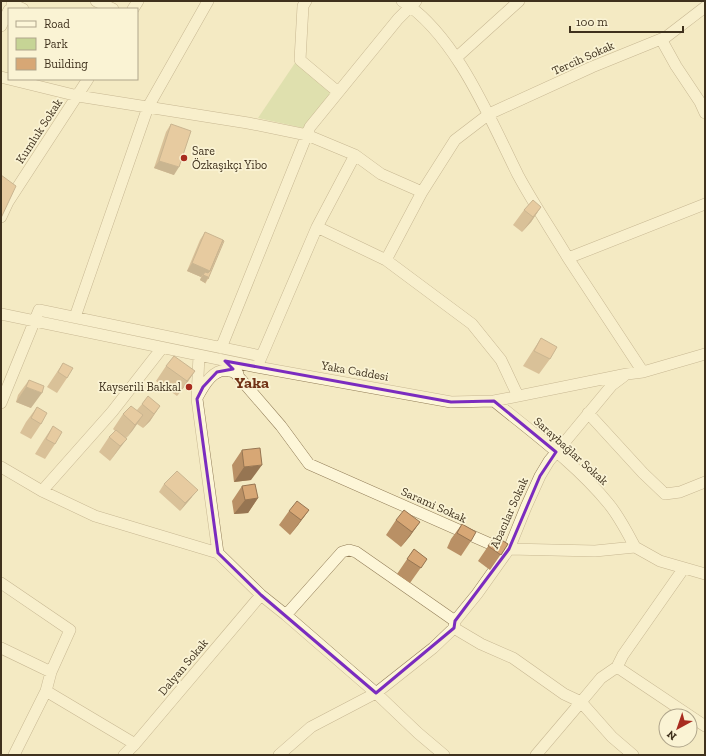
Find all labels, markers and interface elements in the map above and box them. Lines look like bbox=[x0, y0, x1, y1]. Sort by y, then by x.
legend bbox=[8, 8, 138, 80]
scale bar bbox=[570, 8, 683, 34]
text: 100 m bbox=[576, 15, 608, 29]
text: Road bbox=[44, 17, 70, 31]
text: Park bbox=[44, 37, 69, 51]
street label: Tercih Sokak bbox=[550, 38, 617, 78]
text: Building bbox=[44, 57, 88, 71]
street label: Kumluk Sokak bbox=[13, 95, 66, 166]
place label: Sare Özkaşıkçı Yibo bbox=[192, 144, 267, 172]
marker: Sare Özkaşıkçı Yibo bbox=[179, 153, 189, 163]
street label: Yaka Caddesi bbox=[319, 358, 390, 384]
district label: Yaka bbox=[235, 373, 269, 392]
place label: Kayserili Bakkal bbox=[99, 380, 181, 394]
marker: Kayserili Bakkal bbox=[184, 382, 194, 392]
street label: Saraybağlar Sokak bbox=[531, 414, 612, 489]
street label: Abacılar Sokak bbox=[487, 475, 531, 551]
street label: Sarami Sokak bbox=[399, 484, 470, 526]
street label: Dalyan Sokak bbox=[155, 635, 211, 698]
north arrow bbox=[658, 708, 698, 748]
text: N bbox=[664, 727, 679, 743]

